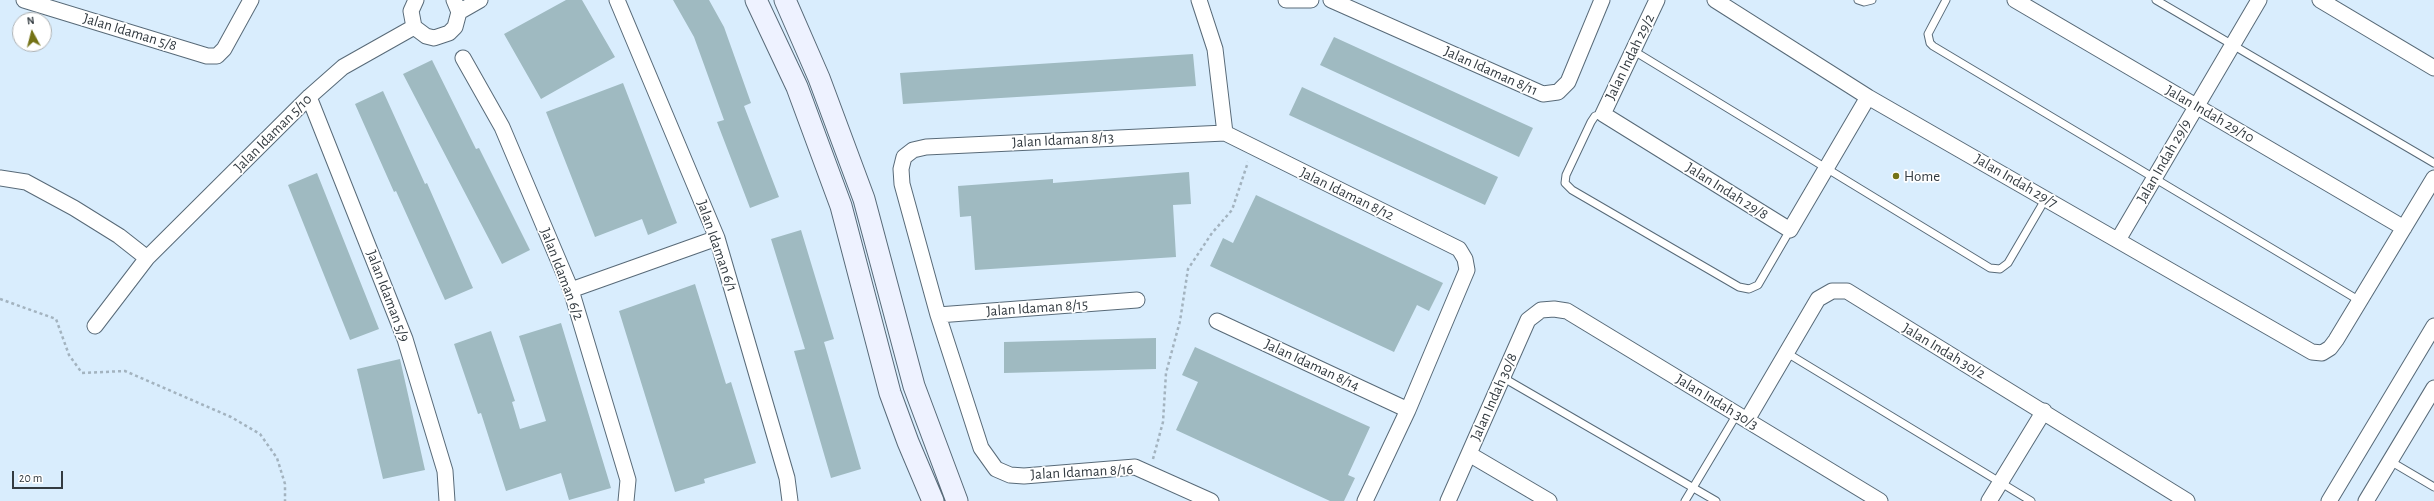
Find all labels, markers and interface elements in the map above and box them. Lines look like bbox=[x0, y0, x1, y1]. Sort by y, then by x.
street label: Jalan Idaman 5/8 bbox=[81, 9, 179, 55]
street label: Jalan Indah 29/2 bbox=[1601, 11, 1659, 103]
north arrow bbox=[12, 12, 52, 52]
text: N bbox=[26, 15, 35, 27]
street label: Jalan Idaman 8/11 bbox=[1441, 42, 1541, 100]
street label: Jalan Indah 29/10 bbox=[2162, 81, 2258, 147]
street label: Jalan Idaman 5/10 bbox=[230, 90, 316, 176]
street label: Jalan Indah 29/9 bbox=[2133, 116, 2195, 206]
street label: Jalan Idaman 8/13 bbox=[1012, 128, 1114, 152]
street label: Jalan Indah 29/7 bbox=[1971, 150, 2061, 212]
street label: Jalan Indah 29/8 bbox=[1682, 158, 1772, 224]
street label: Jalan Idaman 8/12 bbox=[1297, 163, 1397, 225]
place label: Home bbox=[1904, 167, 1940, 185]
marker: Home bbox=[1891, 171, 1901, 181]
street label: Jalan Idaman 6/1 bbox=[693, 198, 741, 294]
street label: Jalan Idaman 6/2 bbox=[536, 225, 588, 323]
street label: Jalan Idaman 5/9 bbox=[362, 248, 414, 344]
street label: Jalan Idaman 8/15 bbox=[985, 295, 1089, 321]
street label: Jalan Indah 30/2 bbox=[1899, 319, 1989, 383]
street label: Jalan Idaman 8/14 bbox=[1262, 335, 1362, 395]
street label: Jalan Indah 30/8 bbox=[1467, 350, 1521, 444]
street label: Jalan Indah 30/3 bbox=[1672, 370, 1762, 434]
street label: Jalan Idaman 8/16 bbox=[1030, 460, 1134, 484]
scale bar bbox=[14, 463, 65, 489]
text: 20 m bbox=[19, 472, 42, 484]

